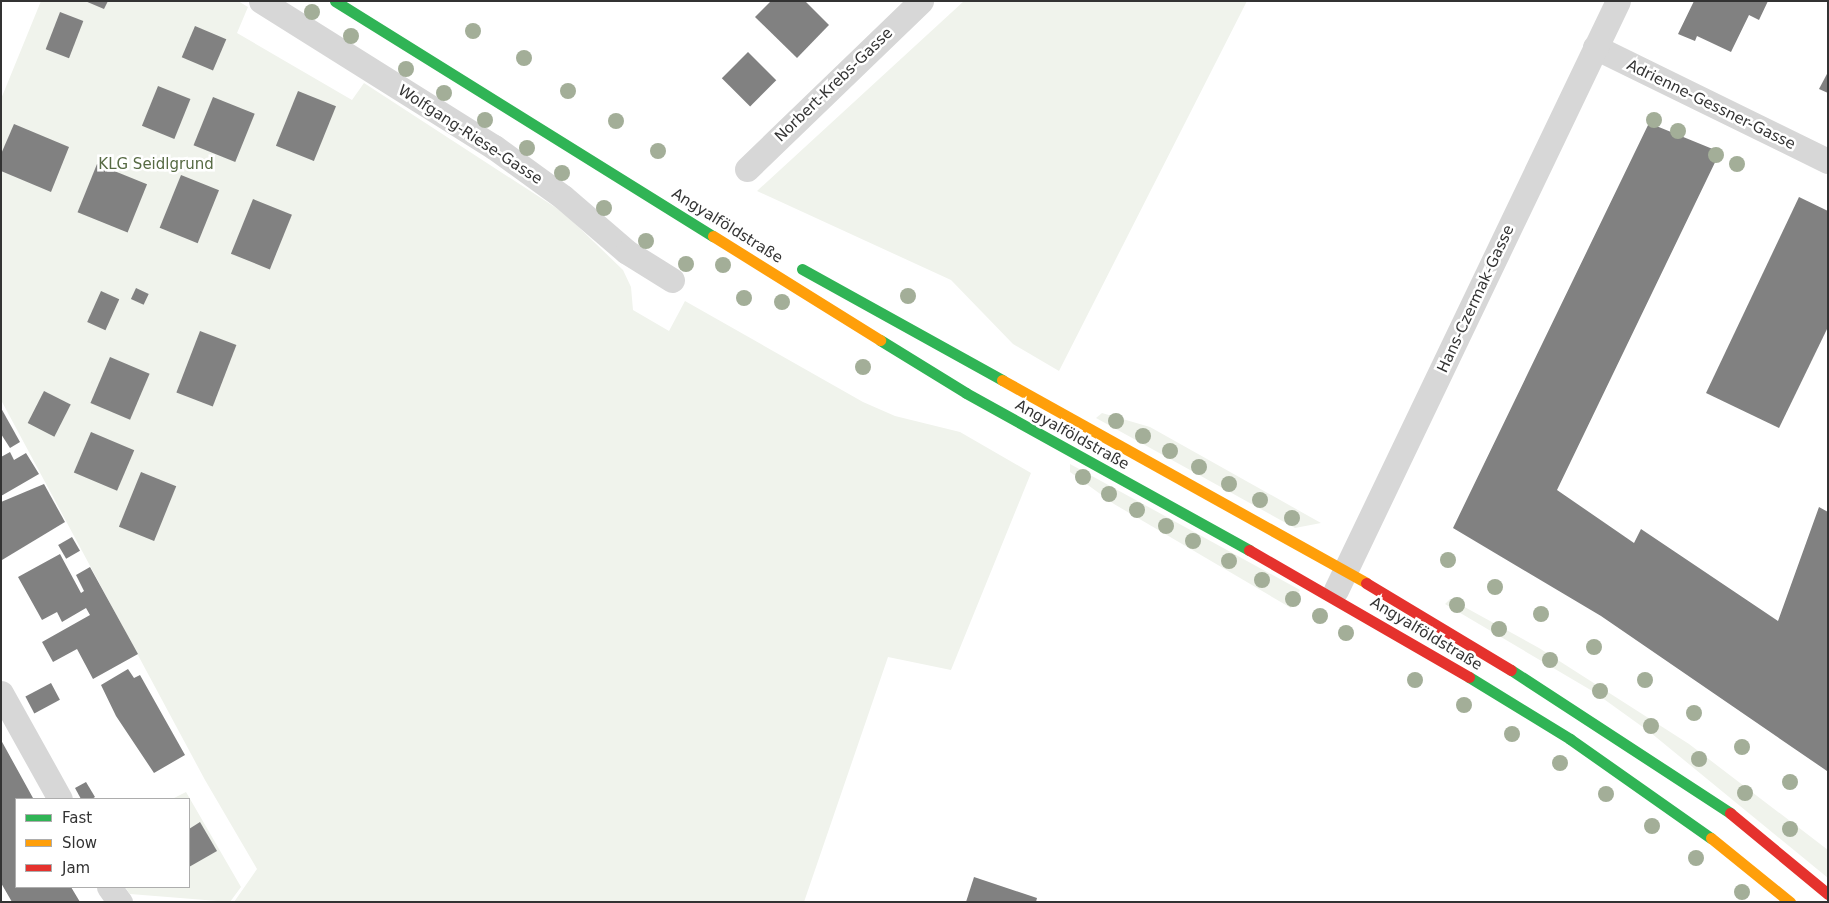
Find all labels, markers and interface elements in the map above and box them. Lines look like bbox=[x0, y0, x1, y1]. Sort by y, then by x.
street label: Norbert-Krebs-Gasse bbox=[771, 24, 897, 146]
street label: Adrienne-Gessner-Gasse bbox=[1624, 56, 1798, 154]
street label: Wolfgang-Riese-Gasse bbox=[395, 82, 545, 188]
park label: KLG Seidlgrund bbox=[98, 156, 214, 174]
street label: Angyalföldstraße bbox=[668, 185, 786, 267]
street label: Hans-Czermak-Gasse bbox=[1434, 222, 1518, 376]
street label: Angyalföldstraße bbox=[1012, 396, 1132, 474]
street label: Angyalföldstraße bbox=[1367, 593, 1485, 675]
legend bbox=[15, 798, 190, 888]
text: Fast bbox=[62, 809, 92, 827]
text: Slow bbox=[62, 834, 97, 852]
text: Jam bbox=[62, 859, 90, 877]

